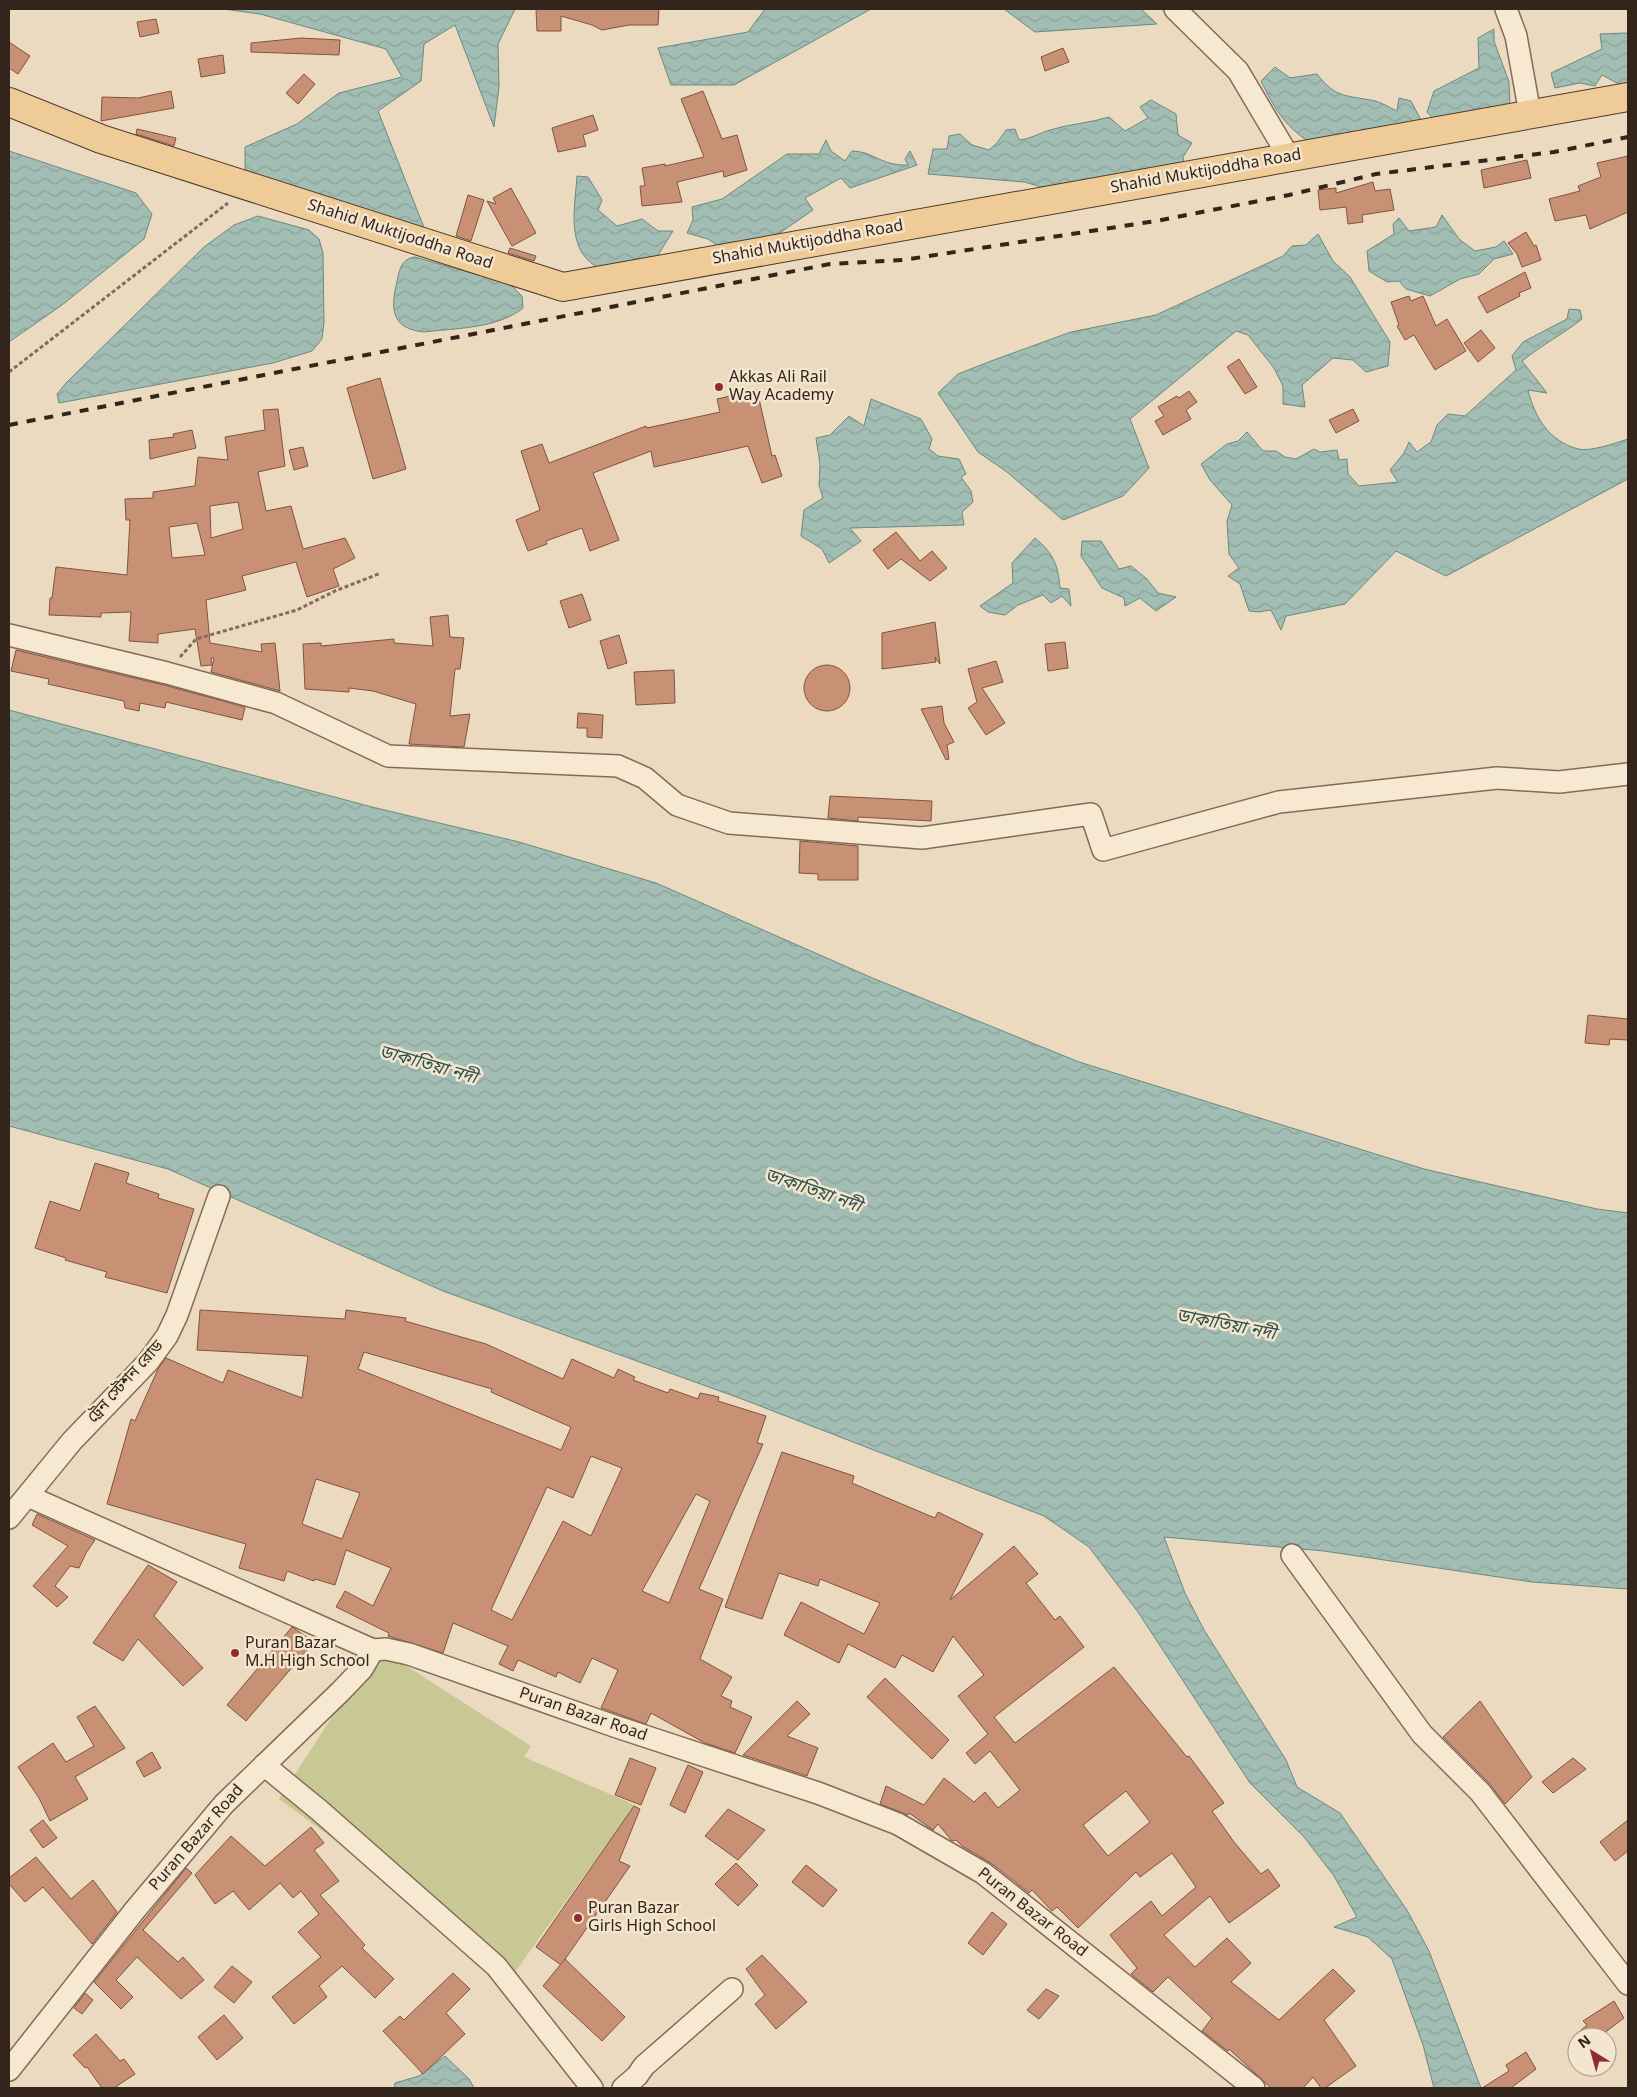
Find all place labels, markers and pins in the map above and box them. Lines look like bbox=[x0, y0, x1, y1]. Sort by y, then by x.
place label: Akkas Ali Rail Way Academy bbox=[729, 367, 835, 407]
marker: Akkas Ali Rail Way Academy bbox=[713, 381, 725, 393]
place label: Puran Bazar M.H High School bbox=[245, 1633, 370, 1673]
marker: Puran Bazar M.H High School bbox=[229, 1647, 241, 1659]
place label: Puran Bazar Girls High School bbox=[588, 1898, 716, 1938]
marker: Puran Bazar Girls High School bbox=[572, 1912, 584, 1924]

